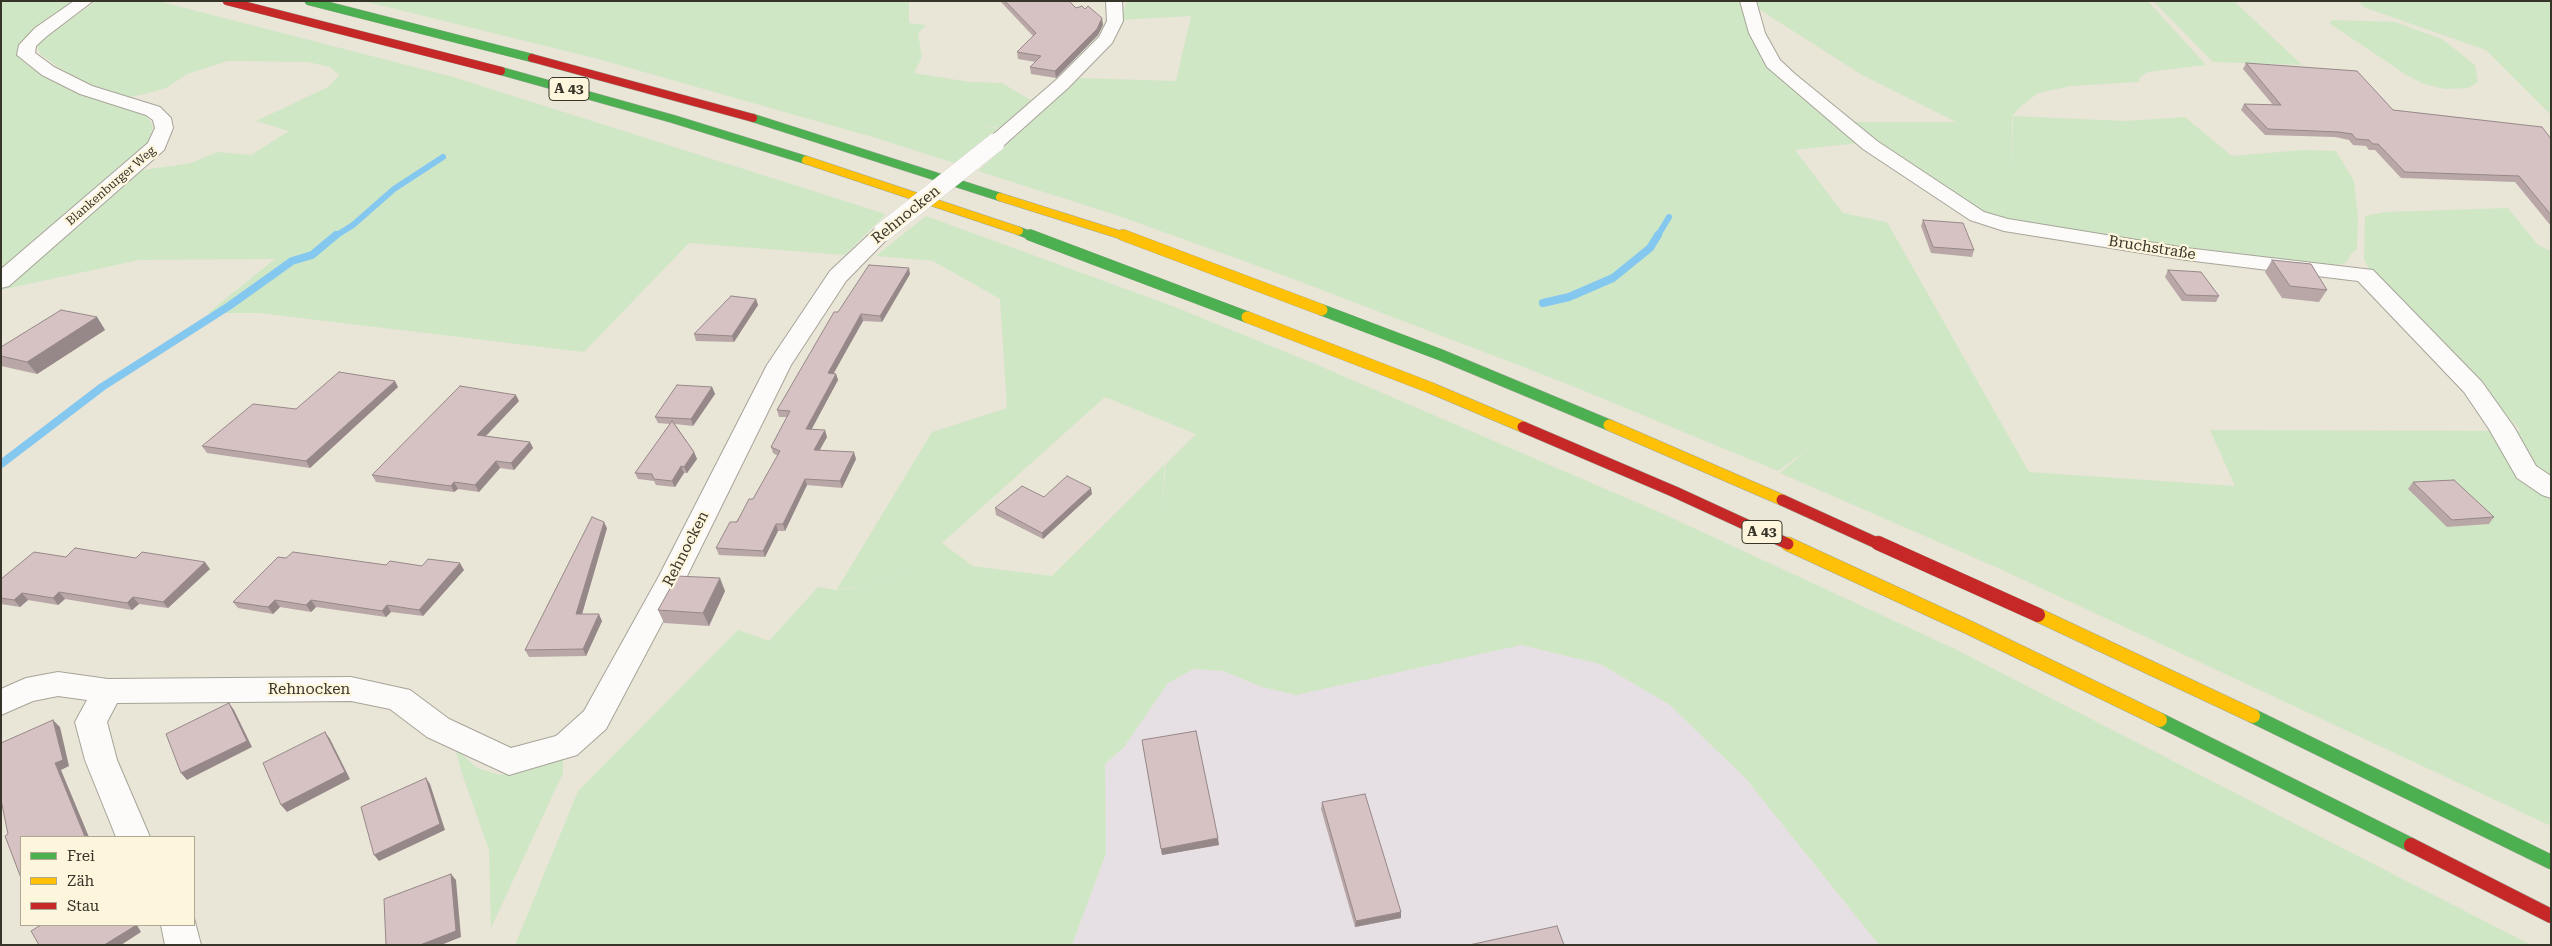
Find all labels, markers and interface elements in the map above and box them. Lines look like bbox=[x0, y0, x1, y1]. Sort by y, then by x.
road number: A 43 bbox=[549, 78, 589, 100]
street label: Blankenburger Weg bbox=[64, 143, 158, 229]
street label: Rehnocken bbox=[868, 182, 944, 248]
street label: Bruchstraße bbox=[2107, 232, 2197, 264]
street label: Rehnocken bbox=[659, 508, 713, 590]
road number: A 43 bbox=[1742, 520, 1782, 544]
street label: Rehnocken bbox=[268, 681, 350, 699]
legend bbox=[20, 836, 195, 926]
text: Frei bbox=[67, 847, 95, 865]
text: Zäh bbox=[67, 872, 94, 890]
text: Stau bbox=[67, 897, 99, 915]

